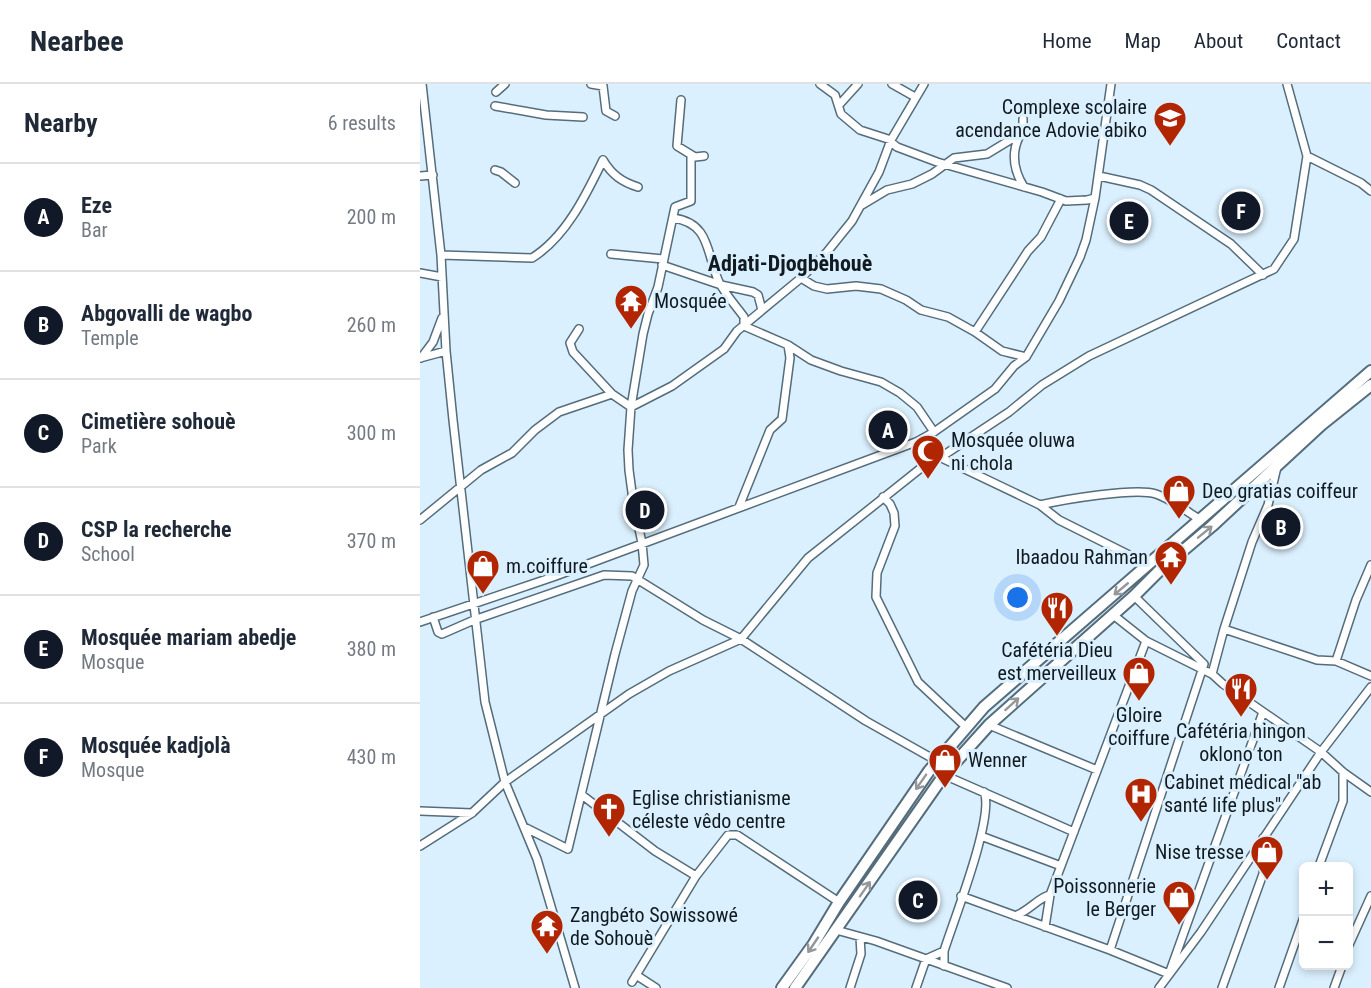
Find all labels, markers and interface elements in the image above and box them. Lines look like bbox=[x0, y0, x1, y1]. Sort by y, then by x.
text: Nearbee bbox=[30, 25, 124, 58]
text: Home bbox=[1042, 29, 1092, 53]
text: Map bbox=[1125, 29, 1161, 53]
text: About bbox=[1194, 29, 1243, 53]
text: Contact bbox=[1276, 29, 1341, 53]
place label: Complexe scolaire acendance Adovie abiko bbox=[955, 95, 1147, 142]
school or university icon: Complexe scolaire acendance Adovie abiko bbox=[1152, 100, 1188, 147]
text: Nearby bbox=[24, 108, 98, 138]
text: 6 results bbox=[328, 111, 396, 135]
pin: F bbox=[1222, 188, 1260, 234]
text: Eze bbox=[81, 193, 112, 218]
pin: E bbox=[1110, 198, 1148, 244]
text: A bbox=[38, 205, 49, 229]
text: 200 m bbox=[347, 205, 396, 229]
text: Bar bbox=[81, 218, 108, 242]
district label: Adjati-Djogbèhouè bbox=[708, 251, 872, 276]
temple icon: Mosquée bbox=[613, 283, 649, 330]
place label: Mosquée bbox=[654, 289, 727, 313]
text: Abgovalli de wagbo bbox=[81, 301, 252, 326]
text: B bbox=[38, 313, 49, 337]
text: 260 m bbox=[347, 313, 396, 337]
text: Temple bbox=[81, 326, 139, 350]
pin: A bbox=[868, 408, 908, 452]
text: Cimetière sohouè bbox=[81, 409, 235, 434]
text: C bbox=[38, 421, 49, 445]
text: 300 m bbox=[347, 421, 396, 445]
place label: Mosquée oluwa ni chola bbox=[951, 428, 1075, 475]
mosque icon: Mosquée oluwa ni chola bbox=[910, 433, 946, 480]
text: Park bbox=[81, 434, 117, 458]
shop icon: Deo gratias coiffeur bbox=[1161, 473, 1197, 520]
place label: Deo gratias coiffeur bbox=[1202, 479, 1358, 503]
pin: D bbox=[626, 488, 664, 532]
pin: B bbox=[1262, 504, 1300, 550]
text: CSP la recherche bbox=[81, 517, 232, 542]
one-way arrow bbox=[1196, 526, 1212, 539]
text: D bbox=[38, 529, 49, 553]
text: 370 m bbox=[347, 529, 396, 553]
temple icon: Ibaadou Rahman bbox=[1153, 539, 1189, 586]
text: School bbox=[81, 542, 135, 566]
place label: Ibaadou Rahman bbox=[1016, 545, 1148, 569]
shop icon: m.coiffure bbox=[465, 548, 501, 595]
place label: m.coiffure bbox=[506, 554, 588, 578]
one-way arrow bbox=[1114, 582, 1129, 596]
your location bbox=[1003, 583, 1032, 612]
restaurant icon: Cafétéria Dieu est merveilleux bbox=[1039, 590, 1075, 637]
text: Mosquée mariam abedje bbox=[81, 625, 296, 650]
text: E bbox=[39, 637, 48, 661]
text: 380 m bbox=[347, 637, 396, 661]
place label: Cafétéria Dieu est merveilleux bbox=[997, 638, 1117, 685]
text: Mosque bbox=[81, 650, 144, 674]
shop icon: Gloire coiffure bbox=[1121, 655, 1157, 702]
restaurant icon: Cafétéria hingon oklono ton bbox=[1223, 671, 1259, 718]
one-way arrow bbox=[1004, 697, 1019, 711]
place label: Gloire coiffure bbox=[1108, 703, 1170, 750]
place label: Cafétéria hingon oklono ton bbox=[1176, 719, 1306, 766]
text: Mosquée kadjolà bbox=[81, 733, 231, 758]
shop icon: Wenner bbox=[927, 742, 963, 789]
text: F bbox=[39, 745, 48, 769]
text: 430 m bbox=[347, 745, 396, 769]
place label: Wenner bbox=[968, 748, 1027, 772]
text: Mosque bbox=[81, 758, 144, 782]
place label: Cabinet médical "ab santé life plus" bbox=[1164, 770, 1321, 817]
one-way arrow bbox=[915, 774, 927, 790]
hospital icon: Cabinet médical "ab santé life plus" bbox=[1123, 776, 1159, 823]
place label: Eglise christianisme céleste vêdo centre bbox=[632, 786, 791, 833]
church icon: Eglise christianisme céleste vêdo centre bbox=[591, 791, 627, 838]
shop icon: Nise tresse bbox=[1249, 834, 1285, 881]
place label: Nise tresse bbox=[1155, 840, 1244, 864]
map controls bbox=[1299, 862, 1353, 970]
button: + bbox=[1299, 862, 1353, 916]
place label: Poissonnerie le Berger bbox=[1053, 874, 1156, 921]
pin: C bbox=[898, 878, 938, 922]
shop icon: Poissonnerie le Berger bbox=[1161, 879, 1197, 926]
one-way arrow bbox=[859, 881, 871, 897]
place label: Zangbéto Sowissowé de Sohouè bbox=[570, 903, 738, 950]
temple icon: Zangbéto Sowissowé de Sohouè bbox=[529, 908, 565, 955]
button: − bbox=[1299, 916, 1353, 970]
one-way arrow bbox=[807, 936, 819, 952]

